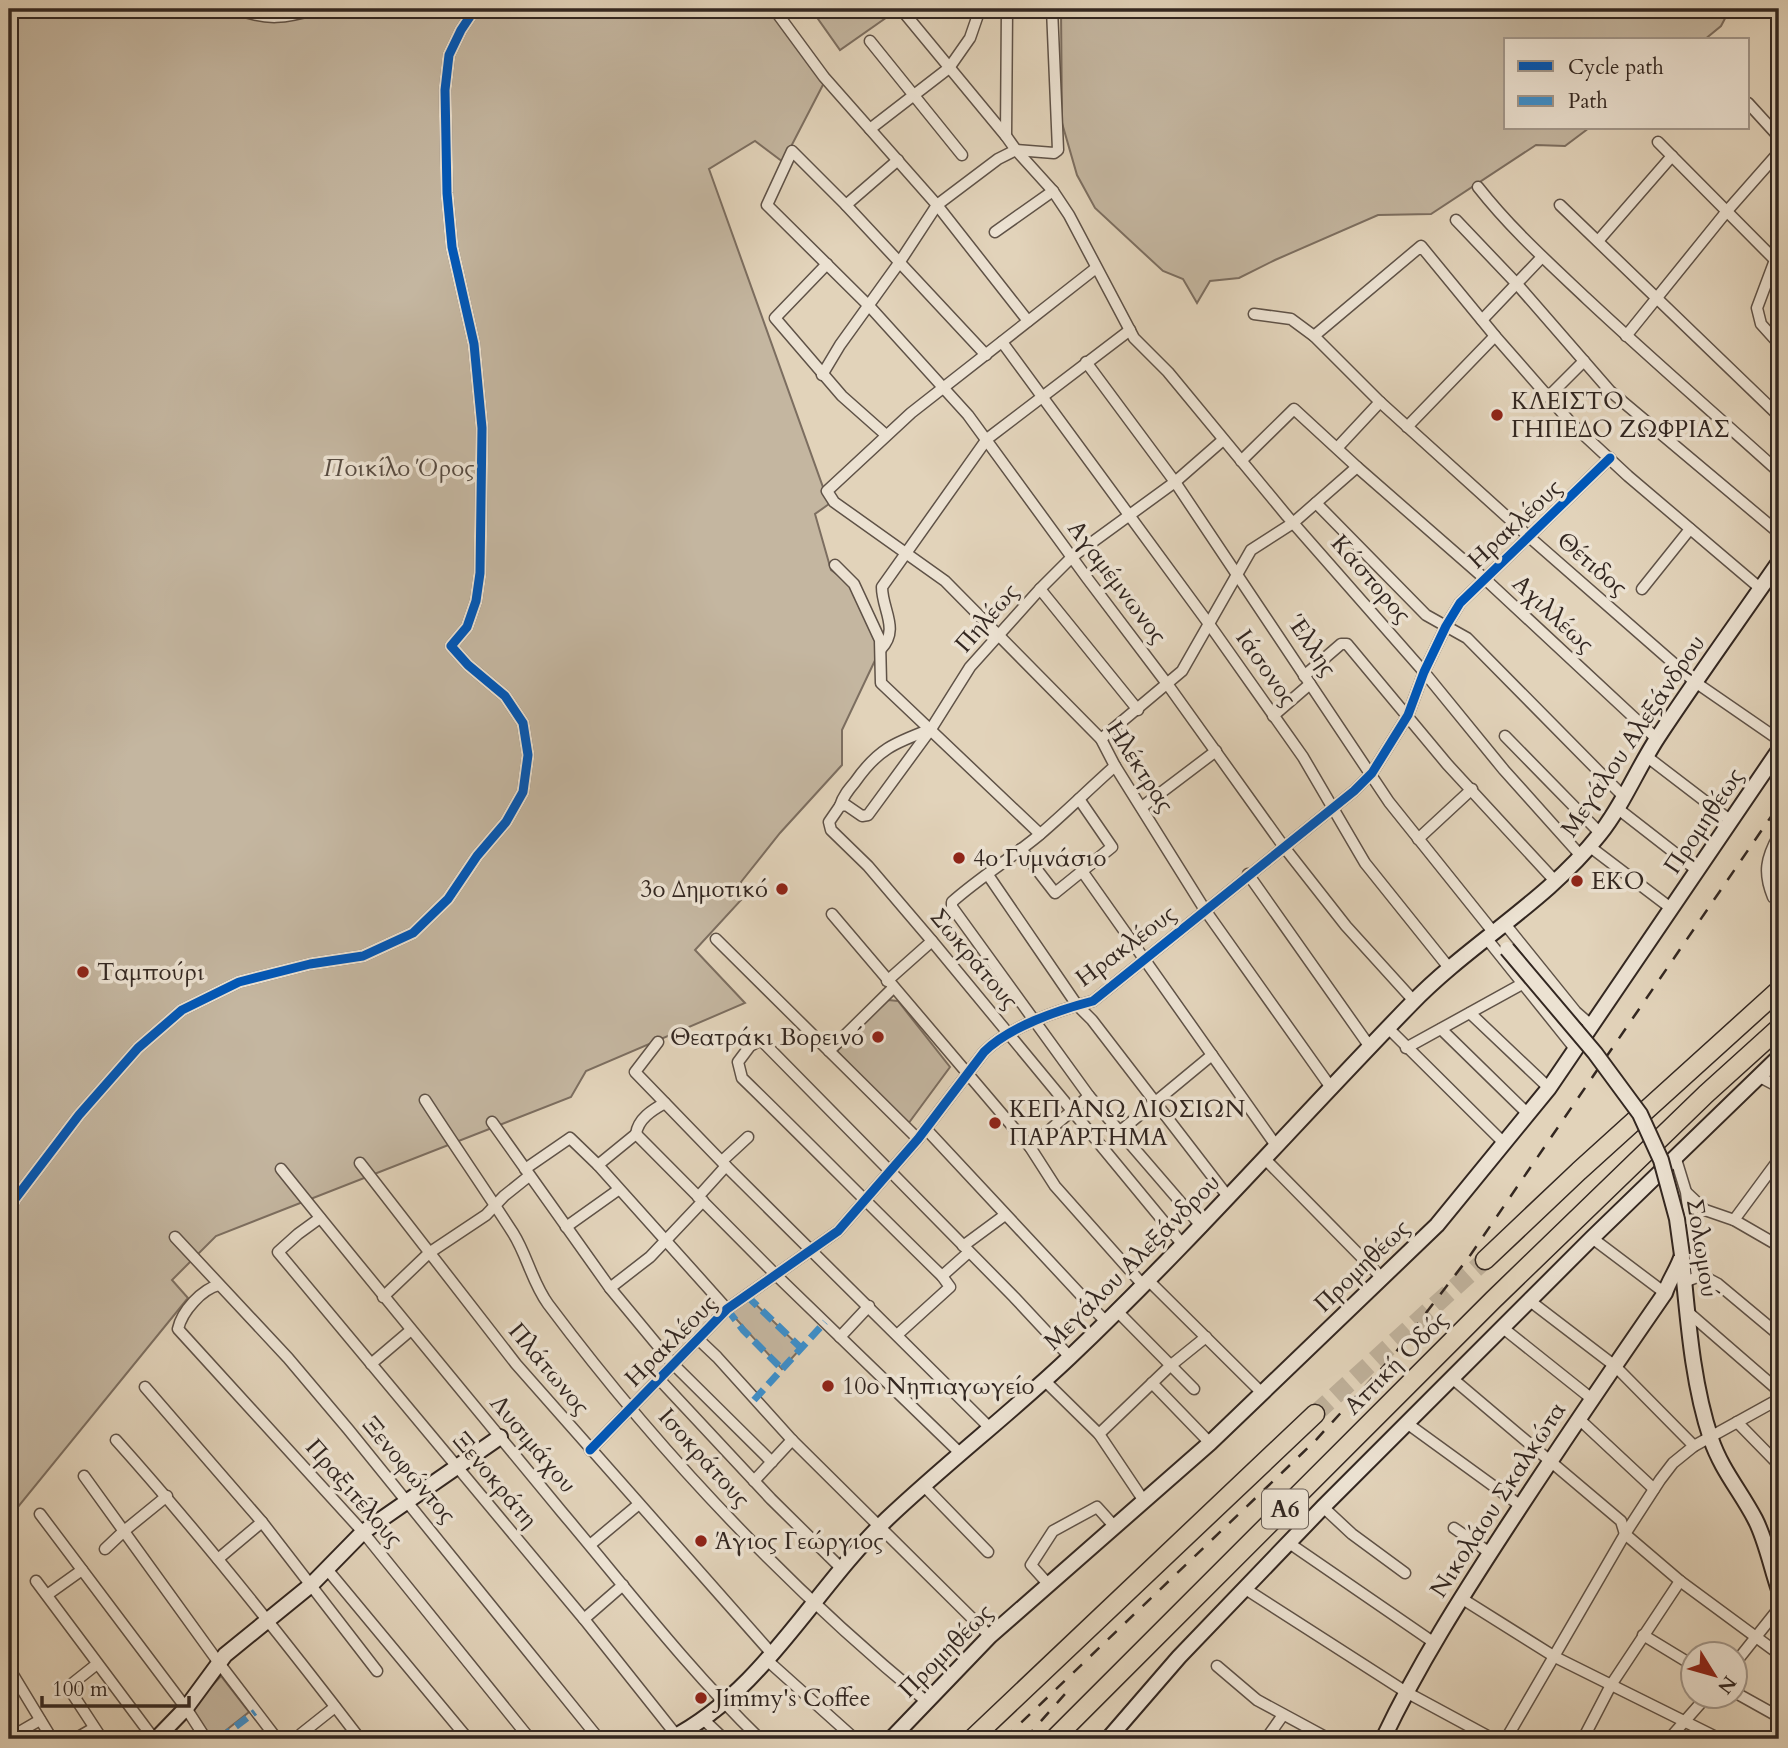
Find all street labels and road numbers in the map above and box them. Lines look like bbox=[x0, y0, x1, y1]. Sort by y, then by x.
street label: Ηρακλέους bbox=[1461, 472, 1569, 576]
street label: Αγαμέμνωνος bbox=[1060, 513, 1174, 651]
street label: Θέτιδος bbox=[1550, 524, 1634, 604]
street label: Κάστορος bbox=[1323, 528, 1419, 630]
street label: Αχιλλέως bbox=[1505, 567, 1601, 661]
street label: Πηλέως bbox=[948, 576, 1026, 660]
street label: Έλλης bbox=[1279, 608, 1344, 683]
street label: Ιάσονος bbox=[1228, 623, 1304, 713]
street label: Μεγάλου Αλεξάνδρου bbox=[1553, 628, 1713, 844]
street label: Ηλέκτρας bbox=[1098, 715, 1182, 819]
street label: Προμηθέως bbox=[1656, 762, 1752, 880]
street label: Ηρακλέους bbox=[1069, 897, 1183, 995]
street label: Σωκράτους bbox=[922, 902, 1026, 1016]
street label: Μεγάλου Αλεξάνδρου bbox=[1036, 1166, 1228, 1358]
street label: Σολωμού bbox=[1678, 1197, 1726, 1299]
street label: Προμηθέως bbox=[1307, 1212, 1417, 1320]
street label: Ηρακλέους bbox=[618, 1288, 724, 1394]
street label: Αττική Οδός bbox=[1337, 1304, 1455, 1422]
street label: Πλάτωνος bbox=[501, 1316, 597, 1422]
street label: Λυσιμάχου bbox=[482, 1388, 584, 1500]
street label: Νικολάου Σκαλκώτα bbox=[1422, 1395, 1574, 1604]
street label: Ισοκράτους bbox=[651, 1401, 757, 1515]
street label: Ξενοφώντος bbox=[354, 1409, 464, 1531]
street label: Ξενοκράτη bbox=[445, 1425, 545, 1535]
street label: Πραξιτέλους bbox=[298, 1432, 410, 1554]
road number: Α6 bbox=[1262, 1490, 1308, 1528]
street label: Προμηθέως bbox=[892, 1597, 1000, 1705]

